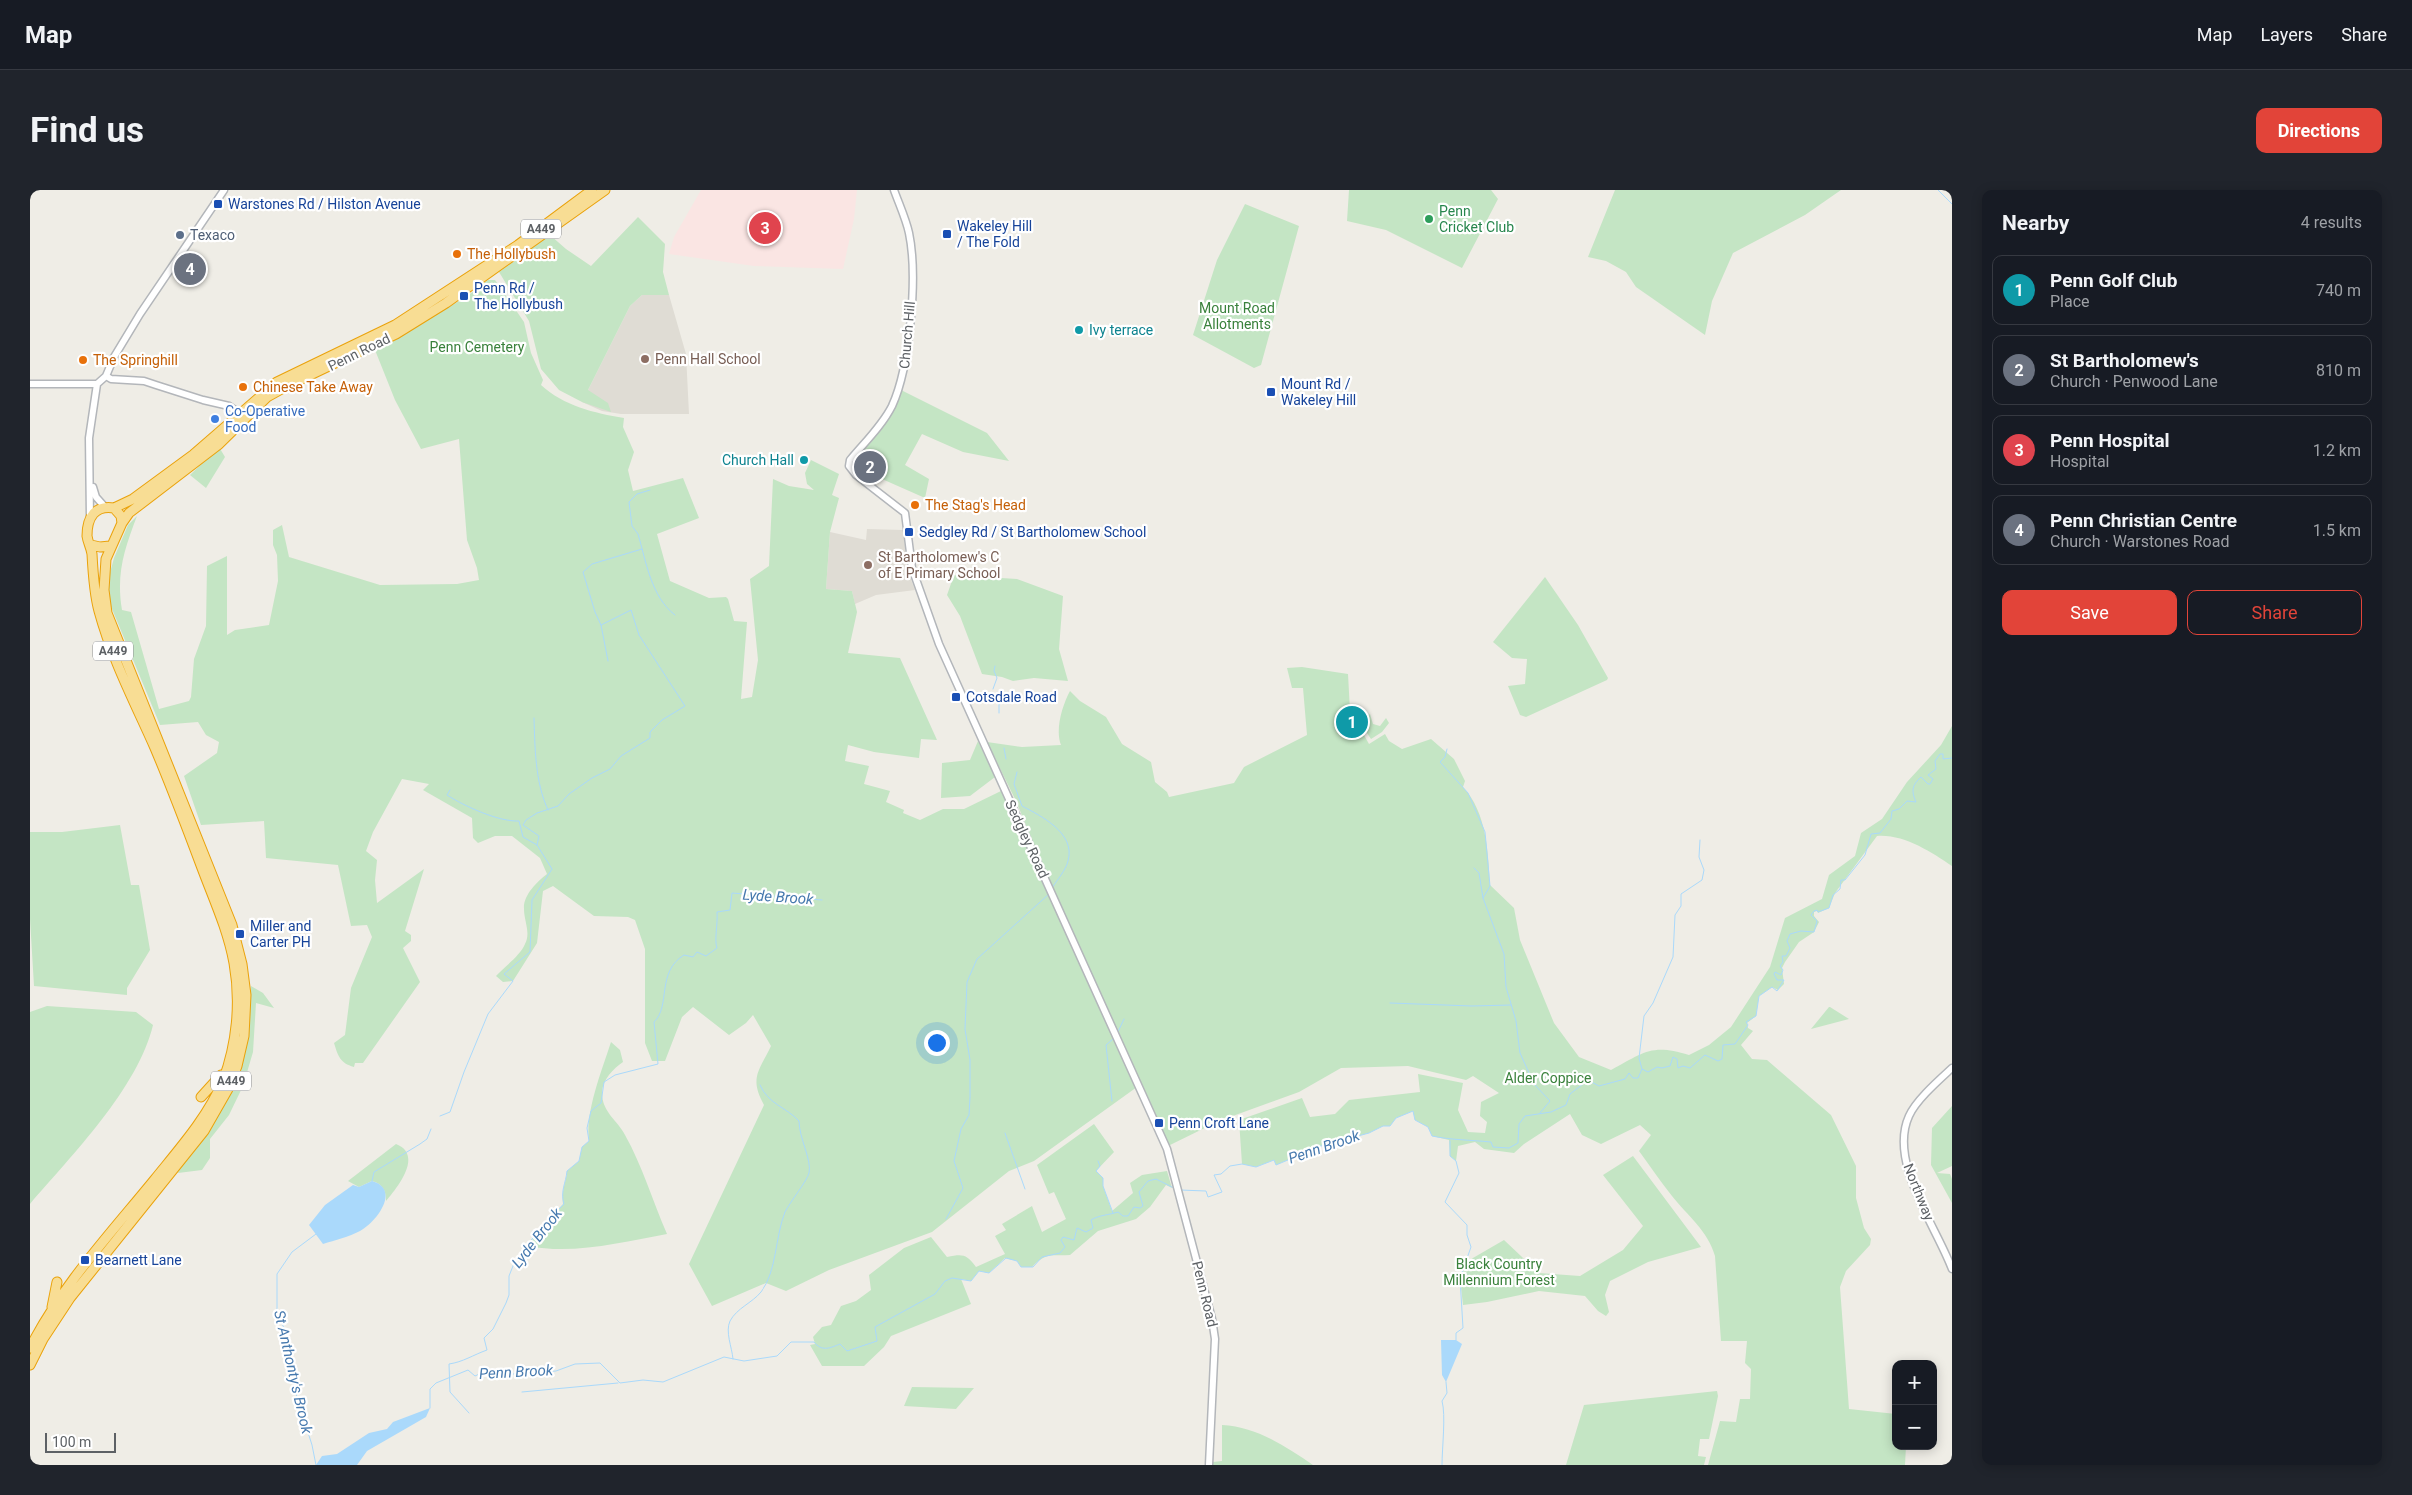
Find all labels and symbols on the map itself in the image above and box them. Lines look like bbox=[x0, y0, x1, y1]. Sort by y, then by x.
place label: Warstones Rd / Hilston Avenue bbox=[228, 196, 421, 212]
marker: Warstones Rd / Hilston Avenue bbox=[212, 198, 224, 210]
place label: Penn Cricket Club bbox=[1439, 203, 1514, 235]
pin: 3 bbox=[749, 209, 781, 247]
marker: Penn Cricket Club bbox=[1423, 213, 1435, 225]
place label: Wakeley Hill / The Fold bbox=[957, 218, 1032, 250]
road number: A449 bbox=[521, 220, 561, 238]
place label: Texaco bbox=[190, 227, 235, 243]
marker: Wakeley Hill / The Fold bbox=[941, 228, 953, 240]
marker: Texaco bbox=[174, 229, 186, 241]
place label: The Hollybush bbox=[467, 246, 556, 262]
marker: The Hollybush bbox=[451, 248, 463, 260]
pin: 4 bbox=[174, 250, 206, 288]
place label: Penn Rd / The Hollybush bbox=[474, 280, 563, 312]
marker: Penn Rd / The Hollybush bbox=[458, 290, 470, 302]
street label: Church Hill bbox=[896, 300, 918, 370]
park label: Mount Road Allotments bbox=[1199, 300, 1275, 332]
place label: Ivy terrace bbox=[1089, 322, 1153, 338]
marker: Ivy terrace bbox=[1073, 324, 1085, 336]
street label: Penn Road bbox=[325, 330, 393, 374]
park label: Penn Cemetery bbox=[430, 339, 525, 355]
place label: Penn Hall School bbox=[655, 351, 761, 367]
place label: The Springhill bbox=[93, 352, 178, 368]
marker: Penn Hall School bbox=[639, 353, 651, 365]
marker: The Springhill bbox=[77, 354, 89, 366]
place label: Mount Rd / Wakeley Hill bbox=[1281, 376, 1356, 408]
place label: Chinese Take Away bbox=[253, 379, 373, 395]
marker: Chinese Take Away bbox=[237, 381, 249, 393]
marker: Mount Rd / Wakeley Hill bbox=[1265, 386, 1277, 398]
place label: Co-Operative Food bbox=[225, 403, 305, 435]
marker: Co-Operative Food bbox=[209, 413, 221, 425]
pin: 2 bbox=[854, 448, 886, 486]
place label: Church Hall bbox=[722, 452, 794, 468]
marker: Church Hall bbox=[798, 454, 810, 466]
place label: The Stag's Head bbox=[925, 497, 1026, 513]
marker: The Stag's Head bbox=[909, 499, 921, 511]
place label: Sedgley Rd / St Bartholomew School bbox=[919, 524, 1146, 540]
marker: Sedgley Rd / St Bartholomew School bbox=[903, 526, 915, 538]
place label: St Bartholomew's C of E Primary School bbox=[878, 549, 1000, 581]
marker: St Bartholomew's C of E Primary School bbox=[862, 559, 874, 571]
road number: A449 bbox=[93, 642, 133, 661]
place label: Cotsdale Road bbox=[966, 689, 1057, 705]
marker: Cotsdale Road bbox=[950, 691, 962, 703]
pin: 1 bbox=[1336, 703, 1368, 741]
street label: Sedgley Road bbox=[1002, 797, 1052, 881]
water label: Lyde Brook bbox=[742, 886, 815, 909]
place label: Miller and Carter PH bbox=[250, 918, 311, 950]
marker: Miller and Carter PH bbox=[234, 928, 246, 940]
your location bbox=[924, 1030, 950, 1056]
park label: Alder Coppice bbox=[1504, 1070, 1592, 1086]
road number: A449 bbox=[211, 1071, 251, 1090]
place label: Penn Croft Lane bbox=[1169, 1115, 1269, 1131]
marker: Penn Croft Lane bbox=[1153, 1117, 1165, 1129]
water label: Penn Brook bbox=[1286, 1126, 1363, 1168]
street label: Northway bbox=[1900, 1161, 1938, 1223]
water label: Lyde Brook bbox=[508, 1204, 566, 1272]
place label: Bearnett Lane bbox=[95, 1252, 182, 1268]
marker: Bearnett Lane bbox=[79, 1254, 91, 1266]
park label: Black Country Millennium Forest bbox=[1443, 1256, 1555, 1288]
street label: Penn Road bbox=[1189, 1259, 1221, 1329]
water label: St Anthonty's Brook bbox=[270, 1308, 316, 1436]
water label: Penn Brook bbox=[478, 1361, 554, 1383]
scale bar bbox=[45, 1430, 116, 1453]

